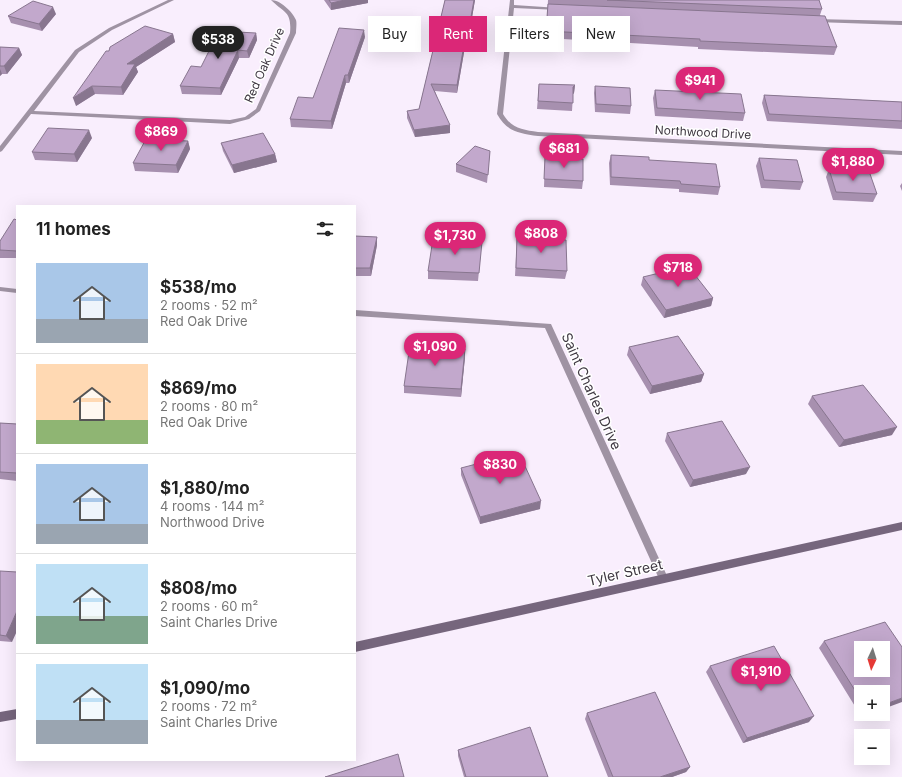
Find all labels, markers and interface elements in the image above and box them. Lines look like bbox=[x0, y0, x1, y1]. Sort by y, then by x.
chip: Buy bbox=[368, 16, 421, 52]
chip: Rent bbox=[429, 16, 487, 52]
chip: Filters bbox=[495, 16, 564, 52]
chip: New bbox=[572, 16, 630, 52]
street label: Red Oak Drive bbox=[241, 25, 287, 105]
pin: $538 bbox=[194, 26, 242, 60]
text: $538 bbox=[201, 31, 235, 47]
pin: $941 bbox=[676, 67, 724, 101]
text: $941 bbox=[685, 72, 715, 88]
pin: $869 bbox=[137, 118, 185, 152]
street label: Northwood Drive bbox=[654, 122, 752, 142]
text: $869 bbox=[144, 123, 178, 139]
pin: $681 bbox=[540, 135, 588, 169]
text: $681 bbox=[548, 140, 580, 156]
pin: $1,880 bbox=[820, 148, 886, 182]
text: $1,880 bbox=[831, 153, 875, 169]
icon: filters bbox=[314, 218, 336, 240]
text: 11 homes bbox=[36, 219, 111, 239]
pin: $808 bbox=[517, 220, 565, 254]
pin: $1,730 bbox=[422, 222, 488, 256]
text: $808 bbox=[524, 225, 558, 241]
text: $1,730 bbox=[434, 227, 476, 243]
pin: $718 bbox=[654, 254, 702, 288]
text: $718 bbox=[663, 259, 693, 275]
text: $538/mo bbox=[160, 277, 237, 297]
icon: home bbox=[68, 279, 116, 327]
text: 2 rooms · 52 m² bbox=[160, 297, 258, 313]
text: Red Oak Drive bbox=[160, 313, 248, 329]
street label: Saint Charles Drive bbox=[559, 330, 625, 452]
pin: $1,090 bbox=[402, 333, 468, 367]
text: $1,090 bbox=[413, 338, 457, 354]
text: $869/mo bbox=[160, 378, 237, 398]
icon: home bbox=[68, 380, 116, 428]
text: 2 rooms · 80 m² bbox=[160, 398, 258, 414]
text: Red Oak Drive bbox=[160, 414, 248, 430]
pin: $830 bbox=[476, 451, 524, 485]
text: $830 bbox=[483, 456, 517, 472]
text: $1,880/mo bbox=[160, 478, 250, 498]
icon: home bbox=[68, 480, 116, 528]
text: 4 rooms · 144 m² bbox=[160, 498, 265, 514]
text: Northwood Drive bbox=[160, 514, 265, 530]
street label: Tyler Street bbox=[586, 555, 665, 589]
text: $808/mo bbox=[160, 578, 237, 598]
icon: home bbox=[68, 580, 116, 628]
text: 2 rooms · 60 m² bbox=[160, 598, 258, 614]
text: Saint Charles Drive bbox=[160, 614, 277, 630]
north arrow bbox=[854, 641, 890, 677]
map controls bbox=[854, 641, 890, 765]
pin: $1,910 bbox=[728, 658, 794, 692]
text: $1,910 bbox=[740, 663, 782, 679]
text: $1,090/mo bbox=[160, 678, 250, 698]
icon: home bbox=[68, 680, 116, 728]
button: + bbox=[854, 685, 890, 721]
text: 2 rooms · 72 m² bbox=[160, 698, 257, 714]
text: Saint Charles Drive bbox=[160, 714, 277, 730]
button: − bbox=[854, 729, 890, 765]

